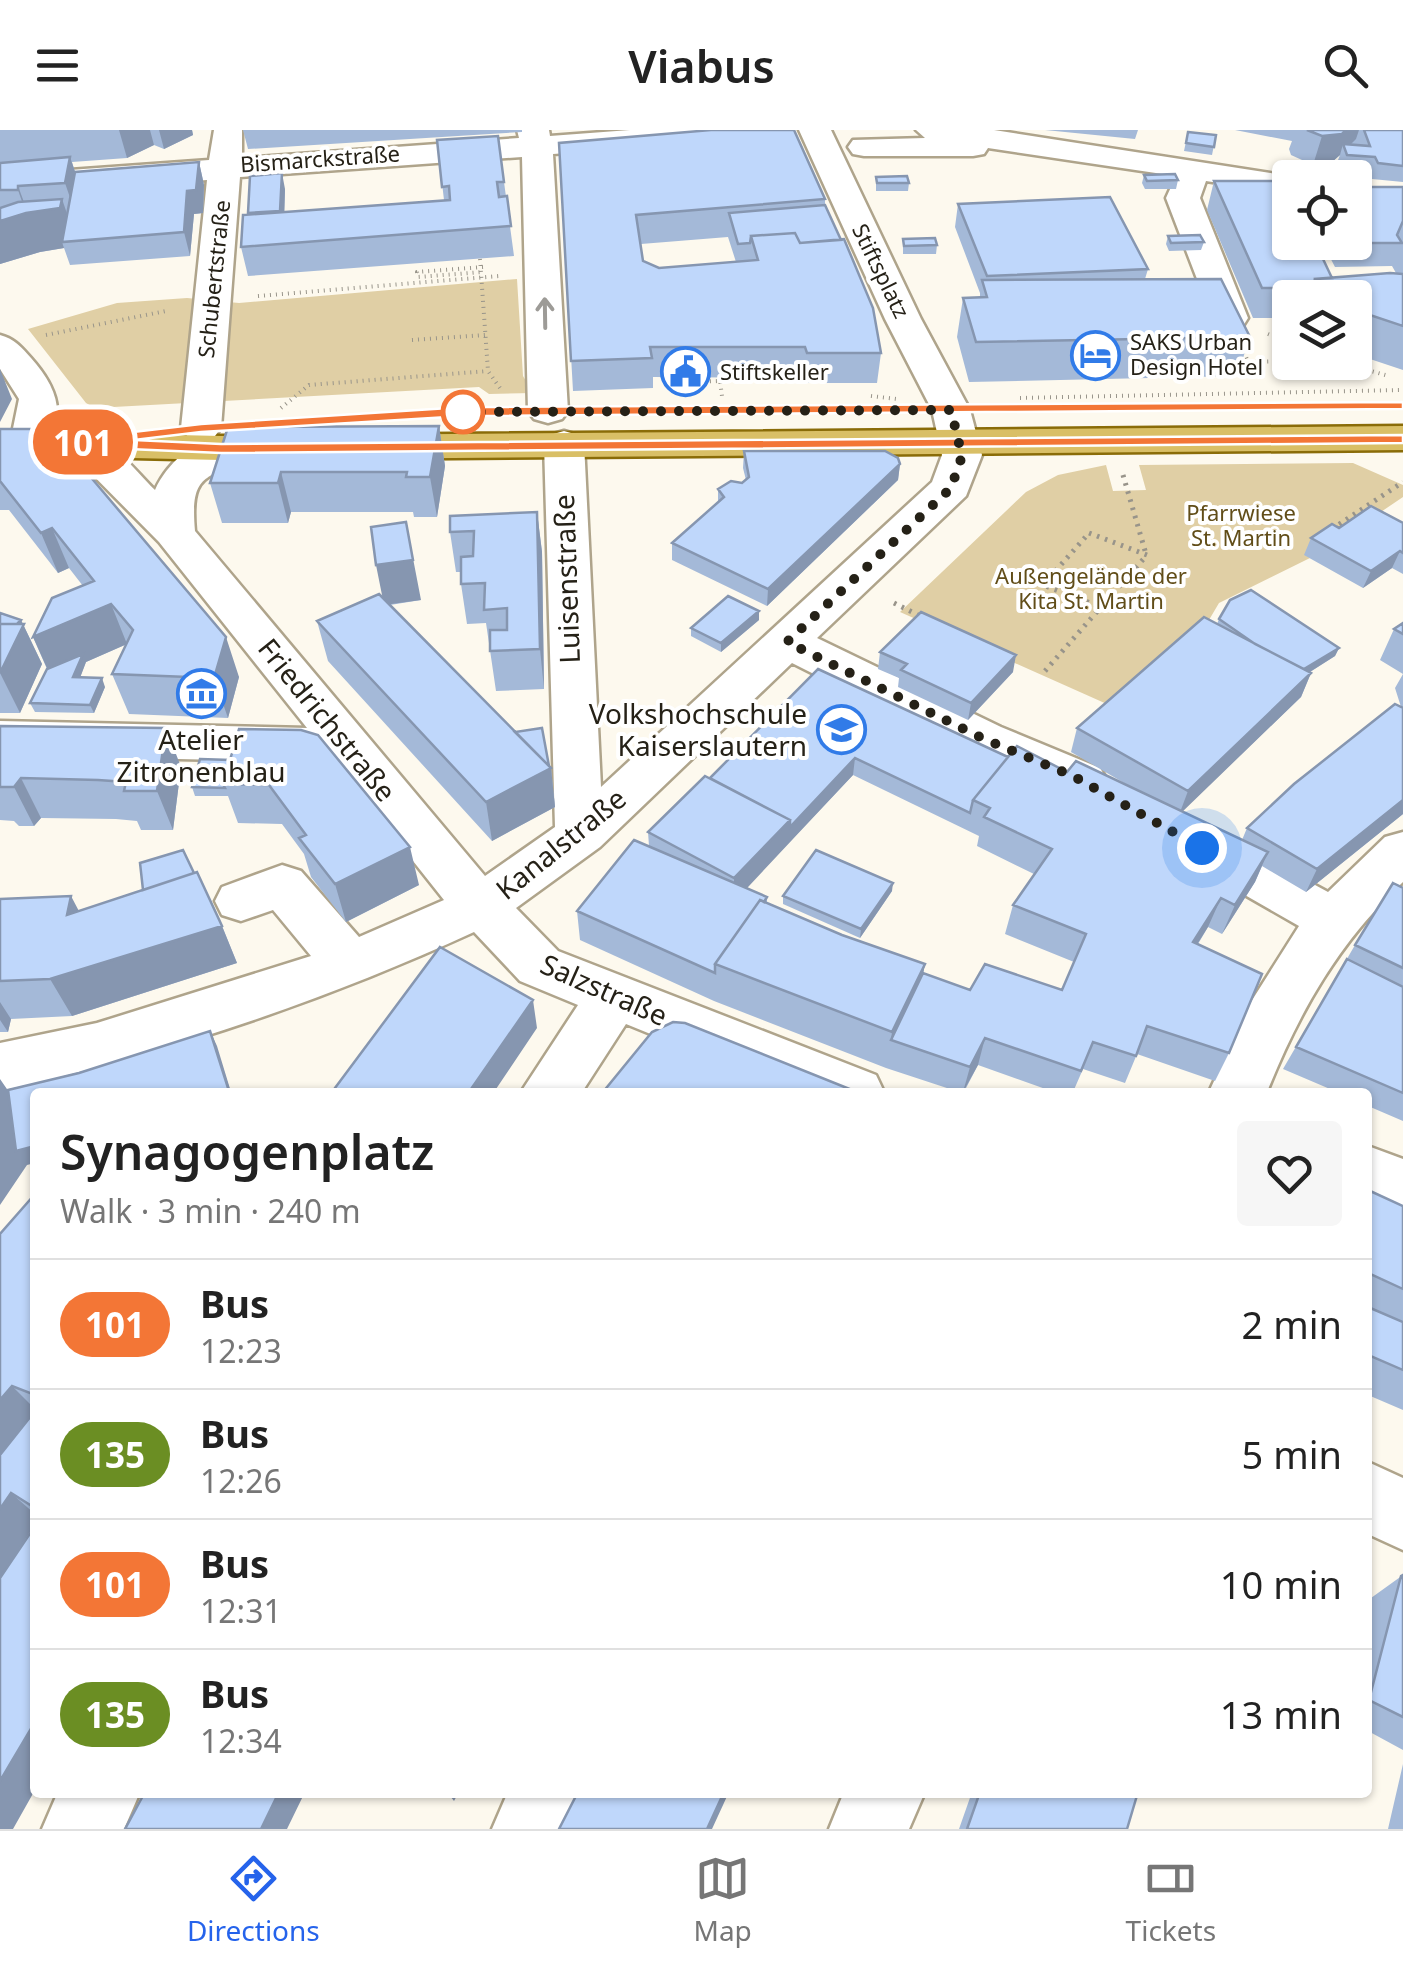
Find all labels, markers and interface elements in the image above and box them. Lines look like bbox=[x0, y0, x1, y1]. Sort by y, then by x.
text: Viabus bbox=[628, 35, 775, 96]
icon: menu bbox=[30, 38, 85, 93]
icon: search bbox=[1318, 38, 1373, 93]
street label: Bismarckstraße bbox=[239, 137, 401, 179]
map controls bbox=[1272, 160, 1372, 380]
button: locate bbox=[1272, 160, 1372, 260]
street label: Schubertstraße bbox=[190, 198, 236, 359]
street label: Stiftsplatz bbox=[846, 218, 918, 323]
button: layers bbox=[1272, 280, 1372, 380]
one-way arrow bbox=[536, 298, 555, 330]
place label: SAKS Urban Design Hotel bbox=[1130, 326, 1263, 381]
hotel icon: SAKS Urban Design Hotel bbox=[1069, 329, 1121, 381]
public building icon: Stiftskeller bbox=[659, 346, 711, 398]
place label: Stiftskeller bbox=[720, 356, 829, 386]
unlabelled marker bbox=[442, 391, 484, 433]
line badge: 101 bbox=[26, 410, 140, 474]
text: 101 bbox=[53, 419, 113, 466]
street label: Luisenstraße bbox=[544, 494, 588, 664]
park label: Pfarrwiese St. Martin bbox=[1186, 497, 1296, 552]
park label: Außengelände der Kita St. Martin bbox=[995, 560, 1187, 615]
street label: Friedrichstraße bbox=[250, 630, 405, 809]
museum icon: Atelier Zitronenblau bbox=[175, 667, 227, 719]
place label: Volkshochschule Kaiserslautern bbox=[589, 694, 807, 764]
school or university icon: Volkshochschule Kaiserslautern bbox=[816, 704, 868, 756]
place label: Atelier Zitronenblau bbox=[116, 720, 286, 790]
street label: Kanalstraße bbox=[487, 779, 633, 907]
your location bbox=[1177, 823, 1227, 873]
street label: Salzstraße bbox=[535, 944, 674, 1034]
text: Synagogenplatz bbox=[60, 1119, 434, 1184]
button: heart bbox=[1237, 1121, 1342, 1226]
text: Walk · 3 min · 240 m bbox=[60, 1189, 361, 1232]
text: Bus bbox=[200, 1277, 269, 1329]
text: 2 min bbox=[1242, 1298, 1342, 1350]
text: 101 bbox=[85, 1301, 145, 1348]
text: 12:23 bbox=[200, 1329, 282, 1372]
text: Bus bbox=[200, 1407, 269, 1459]
text: 5 min bbox=[1242, 1428, 1342, 1480]
text: 135 bbox=[85, 1431, 145, 1478]
text: 12:26 bbox=[200, 1459, 282, 1502]
text: Bus bbox=[200, 1537, 269, 1589]
text: 10 min bbox=[1220, 1558, 1342, 1610]
text: 101 bbox=[85, 1561, 145, 1608]
text: 12:31 bbox=[200, 1589, 282, 1632]
text: Bus bbox=[200, 1667, 269, 1719]
text: 13 min bbox=[1220, 1688, 1342, 1740]
text: 135 bbox=[85, 1691, 145, 1738]
text: 12:34 bbox=[200, 1719, 282, 1762]
tab: Directions bbox=[187, 1851, 320, 1949]
tab: Map bbox=[694, 1851, 752, 1949]
tab: Tickets bbox=[1126, 1851, 1216, 1949]

